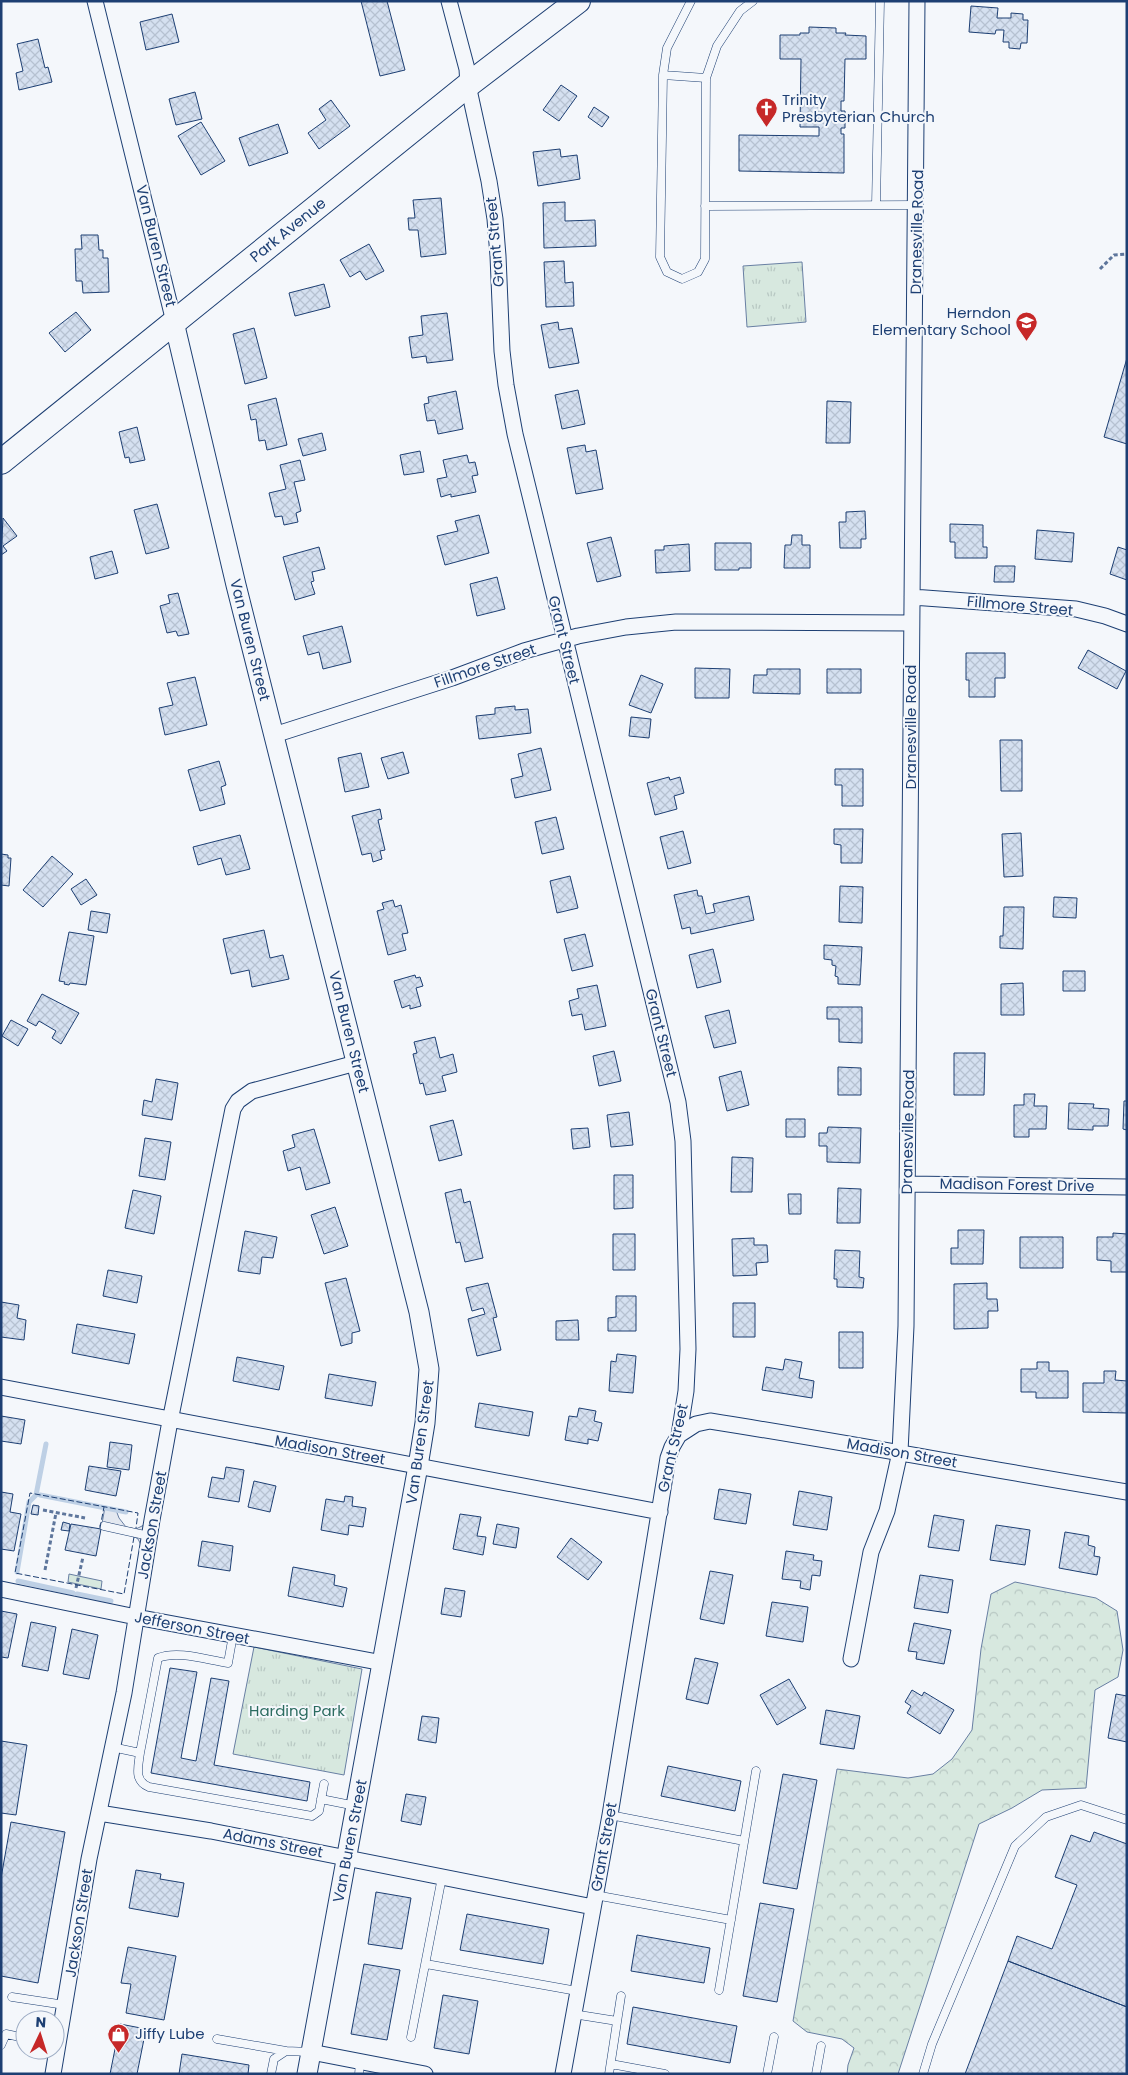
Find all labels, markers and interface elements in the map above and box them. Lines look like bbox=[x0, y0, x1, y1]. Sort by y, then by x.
place label: Trinity Presbyterian Church bbox=[782, 89, 935, 127]
church icon: Trinity Presbyterian Church bbox=[754, 97, 778, 128]
street label: Dranesville Road bbox=[905, 169, 928, 295]
street label: Van Buren Street bbox=[131, 183, 182, 309]
street label: Park Avenue bbox=[245, 192, 330, 267]
street label: Grant Street bbox=[480, 196, 509, 288]
place label: Herndon Elementary School bbox=[872, 302, 1011, 340]
school or university icon: Herndon Elementary School bbox=[1015, 310, 1039, 341]
street label: Van Buren Street bbox=[225, 577, 276, 703]
street label: Fillmore Street bbox=[966, 590, 1074, 621]
street label: Grant Street bbox=[543, 593, 586, 686]
street label: Fillmore Street bbox=[431, 638, 539, 693]
street label: Dranesville Road bbox=[900, 665, 921, 789]
street label: Van Buren Street bbox=[324, 969, 375, 1095]
street label: Grant Street bbox=[640, 986, 683, 1079]
street label: Dranesville Road bbox=[896, 1069, 919, 1195]
street label: Madison Forest Drive bbox=[939, 1173, 1095, 1196]
street label: Van Buren Street bbox=[400, 1379, 439, 1505]
street label: Grant Street bbox=[652, 1401, 693, 1494]
street label: Madison Street bbox=[273, 1429, 387, 1470]
street label: Madison Street bbox=[845, 1432, 959, 1473]
street label: Jackson Street bbox=[132, 1469, 171, 1581]
street label: Jefferson Street bbox=[133, 1606, 252, 1649]
park label: Harding Park bbox=[249, 1700, 345, 1721]
street label: Van Buren Street bbox=[327, 1777, 372, 1904]
street label: Grant Street bbox=[585, 1801, 622, 1893]
street label: Adams Street bbox=[221, 1823, 325, 1863]
street label: Jackson Street bbox=[60, 1867, 97, 1979]
north arrow bbox=[15, 2010, 65, 2060]
text: N bbox=[35, 2012, 47, 2032]
shop icon: Jiffy Lube bbox=[107, 2022, 131, 2053]
place label: Jiffy Lube bbox=[135, 2023, 204, 2044]

